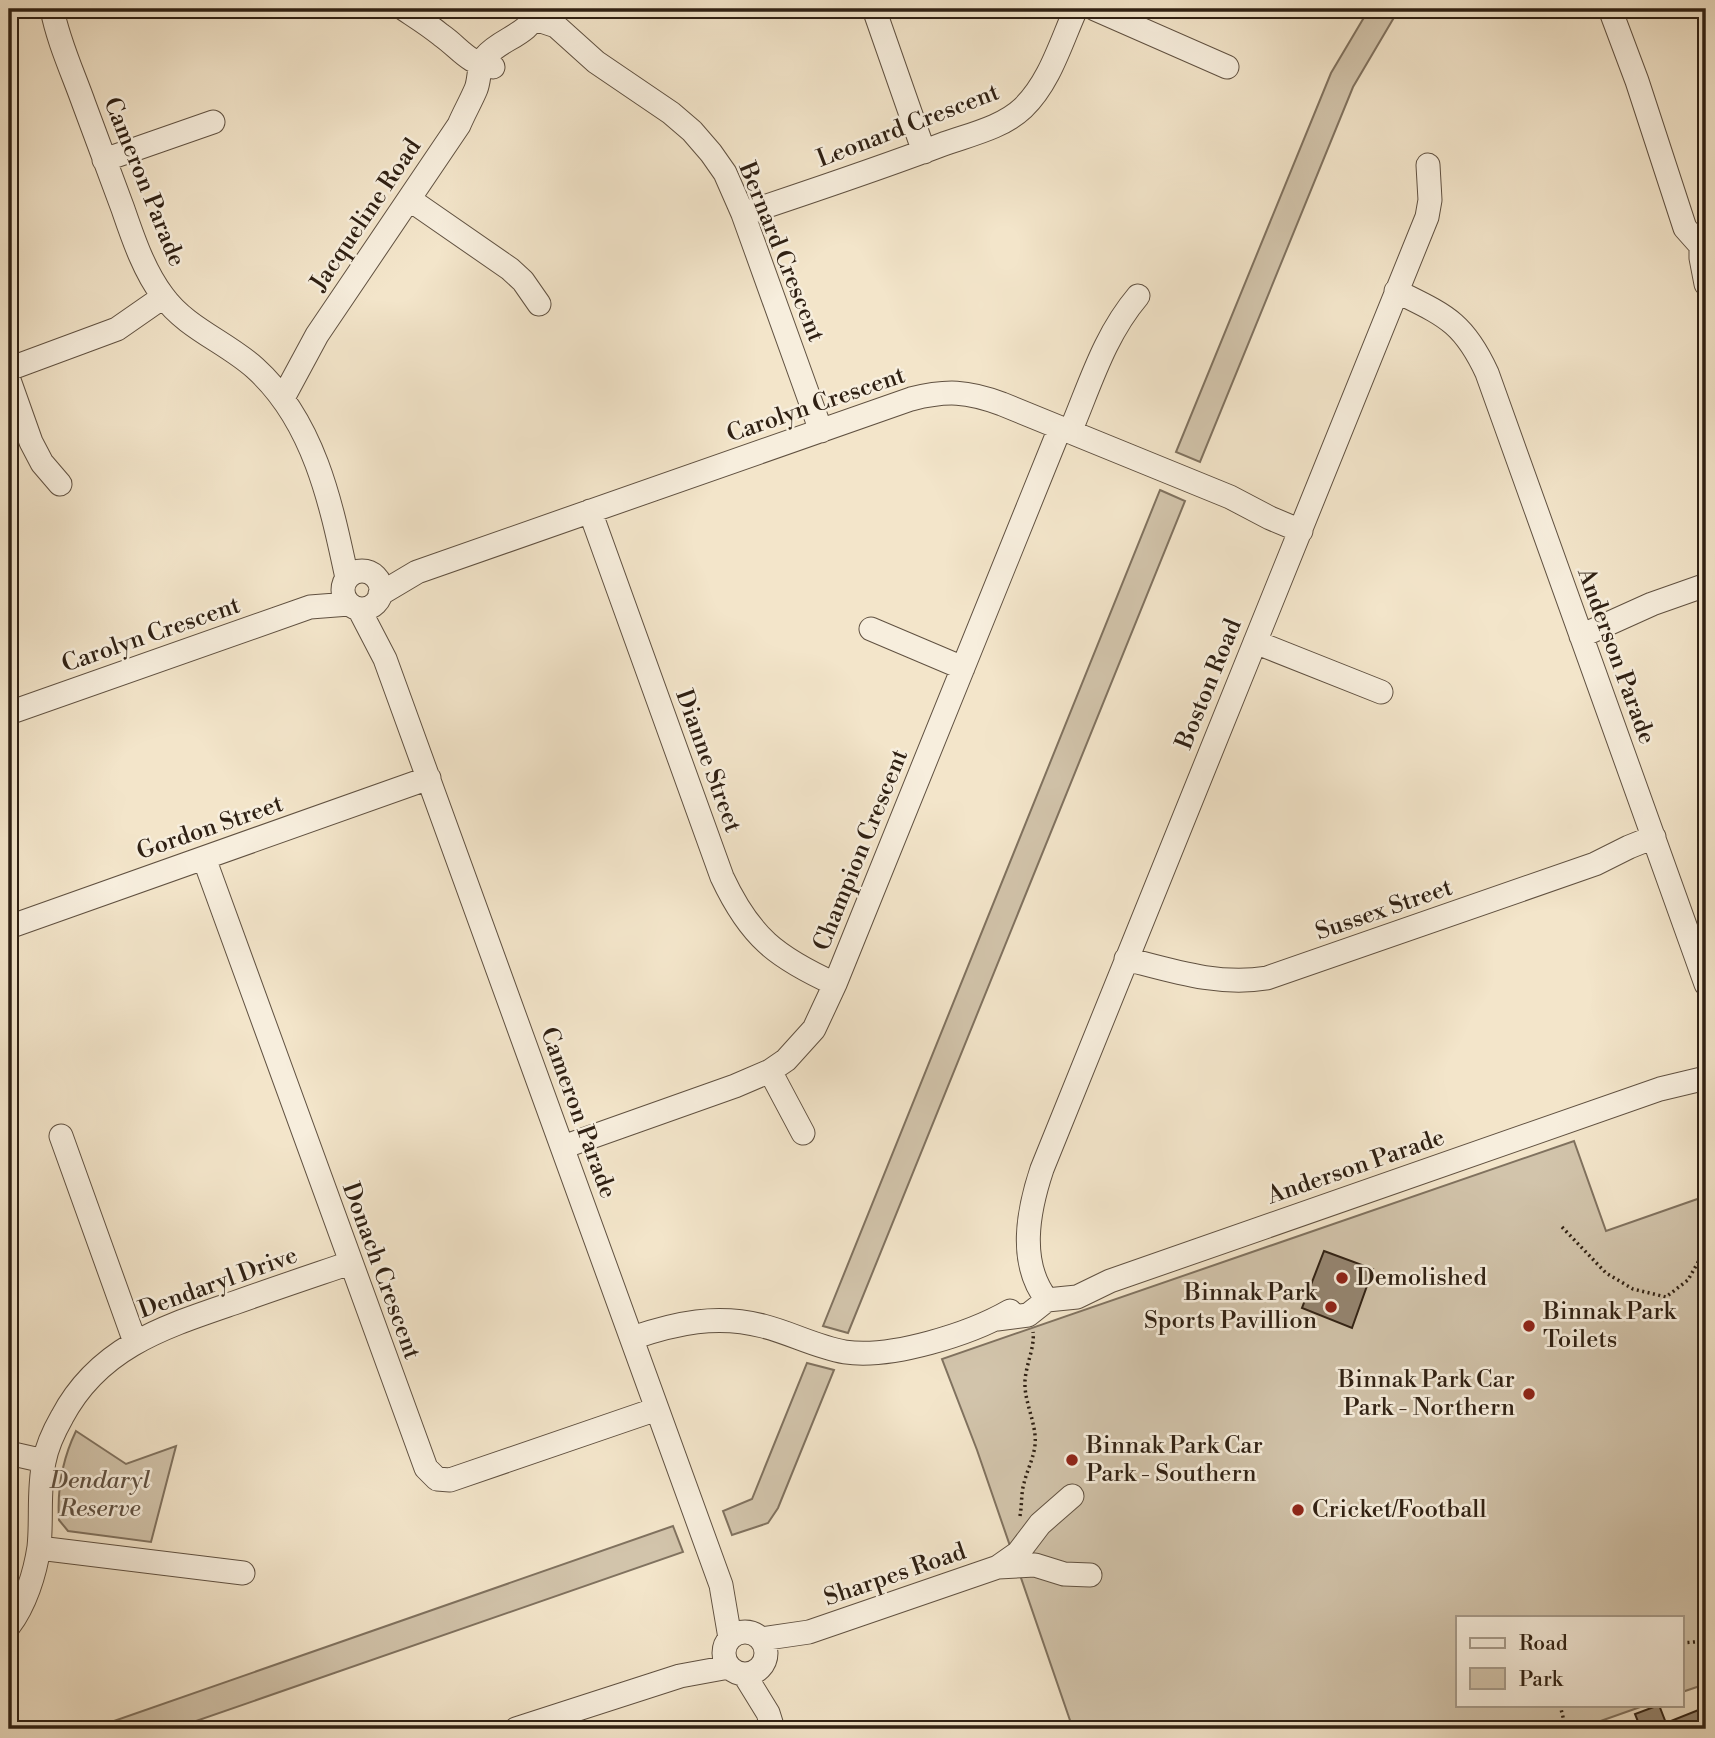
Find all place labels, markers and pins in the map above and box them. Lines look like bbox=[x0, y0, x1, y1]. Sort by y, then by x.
place label: Demolished bbox=[1356, 1263, 1487, 1293]
marker: Demolished bbox=[1334, 1270, 1350, 1286]
place label: Binnak Park Sports Pavillion bbox=[1144, 1278, 1318, 1336]
place label: Binnak Park Toilets bbox=[1542, 1297, 1677, 1355]
marker: Binnak Park Sports Pavillion bbox=[1323, 1299, 1339, 1315]
marker: Binnak Park Toilets bbox=[1521, 1318, 1537, 1334]
place label: Binnak Park Car Park - Northern bbox=[1337, 1365, 1515, 1423]
marker: Binnak Park Car Park - Northern bbox=[1521, 1386, 1537, 1402]
place label: Binnak Park Car Park - Southern bbox=[1085, 1431, 1263, 1489]
marker: Binnak Park Car Park - Southern bbox=[1064, 1452, 1080, 1468]
place label: Cricket/Football bbox=[1312, 1495, 1487, 1525]
marker: Cricket/Football bbox=[1290, 1502, 1306, 1518]

